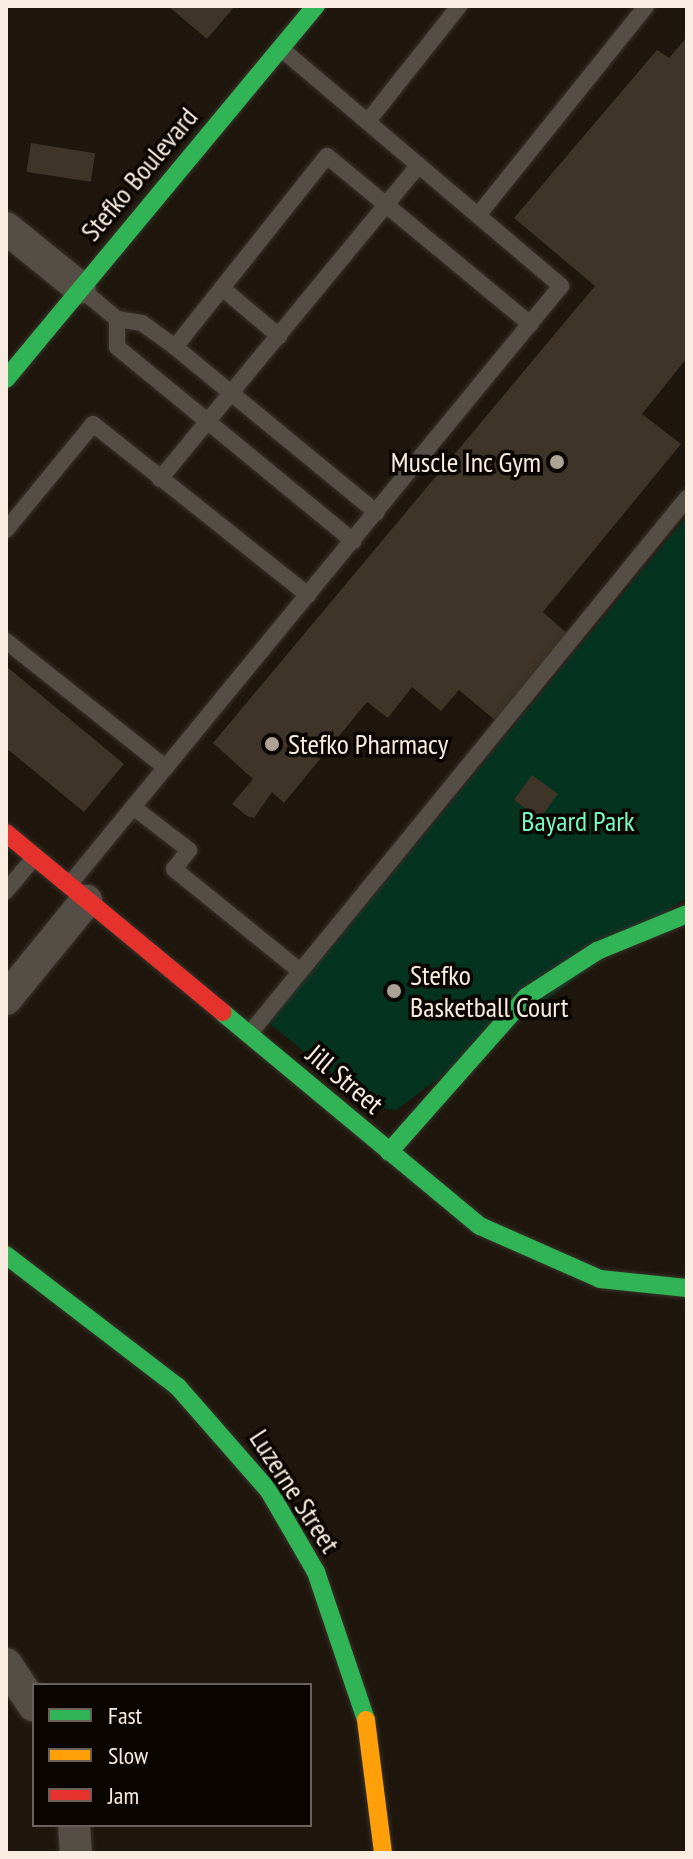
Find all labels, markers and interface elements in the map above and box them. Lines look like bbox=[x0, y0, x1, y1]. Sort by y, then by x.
street label: Stefko Boulevard bbox=[74, 100, 204, 248]
place label: Muscle Inc Gym bbox=[390, 445, 541, 479]
marker: Muscle Inc Gym bbox=[548, 453, 566, 471]
place label: Stefko Pharmacy bbox=[288, 727, 448, 761]
marker: Stefko Pharmacy bbox=[263, 735, 281, 753]
park label: Bayard Park bbox=[521, 804, 635, 838]
place label: Stefko Basketball Court bbox=[410, 958, 568, 1024]
marker: Stefko Basketball Court bbox=[385, 982, 403, 1000]
street label: Jill Street bbox=[300, 1037, 390, 1121]
street label: Luzerne Street bbox=[243, 1423, 347, 1559]
legend bbox=[32, 1683, 312, 1827]
text: Fast bbox=[108, 1700, 142, 1731]
text: Slow bbox=[108, 1740, 148, 1771]
text: Jam bbox=[108, 1780, 139, 1811]

